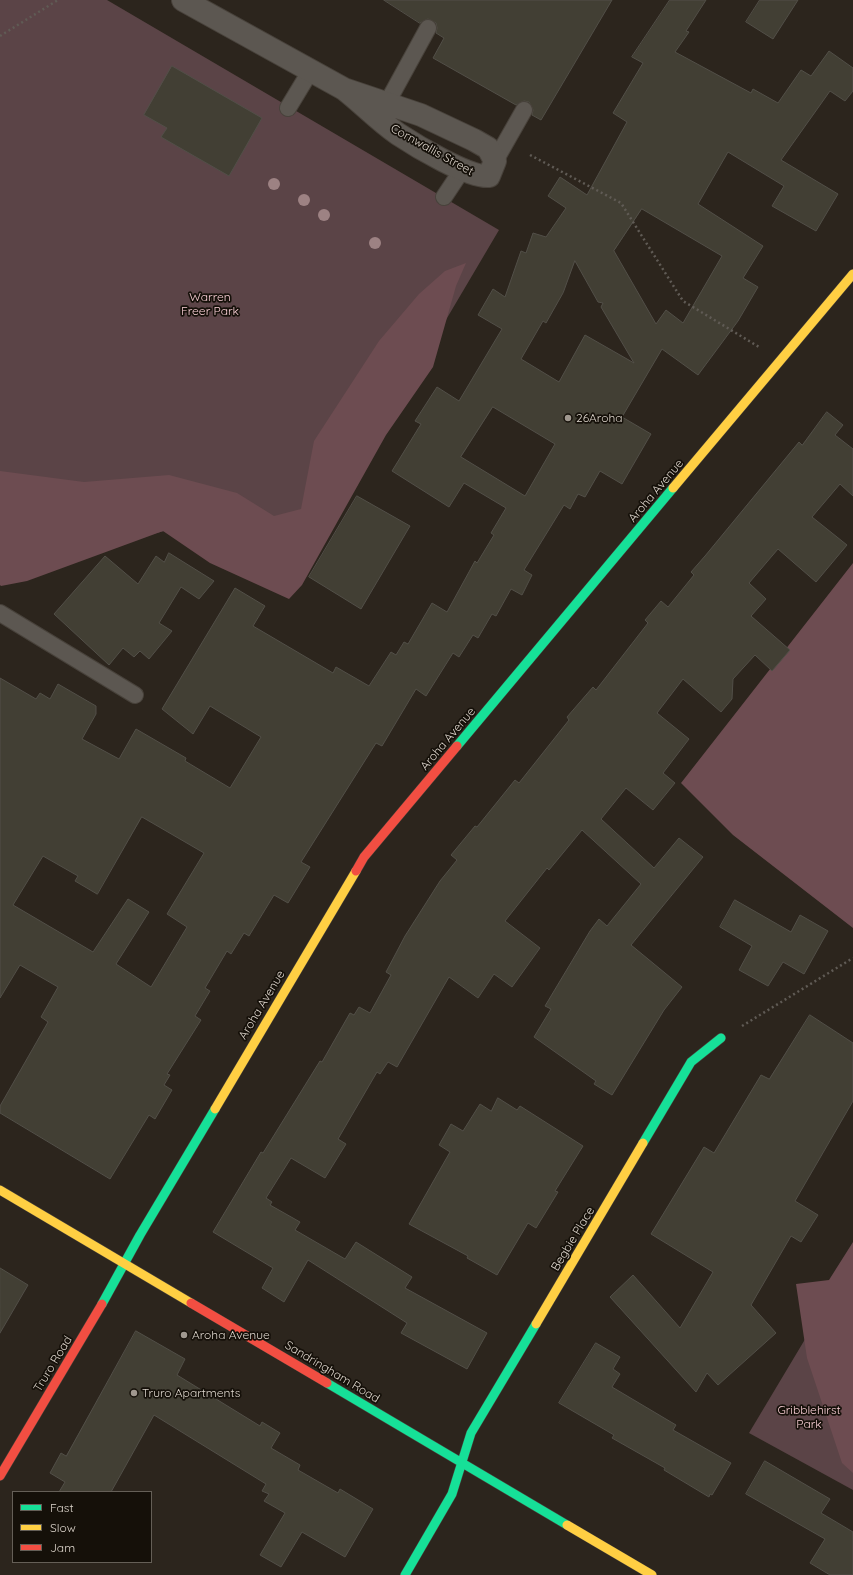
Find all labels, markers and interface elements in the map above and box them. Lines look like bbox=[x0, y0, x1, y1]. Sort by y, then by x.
street label: Cornwallis Street bbox=[388, 121, 476, 179]
park label: Warren Freer Park bbox=[181, 290, 239, 318]
place label: 26Aroha bbox=[576, 411, 623, 425]
marker: 26Aroha bbox=[563, 413, 573, 423]
street label: Aroha Avenue bbox=[625, 457, 687, 525]
street label: Aroha Avenue bbox=[417, 705, 479, 773]
street label: Aroha Avenue bbox=[236, 968, 288, 1042]
street label: Begbie Place bbox=[548, 1204, 598, 1274]
place label: Aroha Avenue bbox=[192, 1328, 270, 1342]
marker: Aroha Avenue bbox=[179, 1330, 189, 1340]
street label: Truro Road bbox=[31, 1333, 75, 1395]
street label: Sandringham Road bbox=[282, 1338, 382, 1406]
place label: Truro Apartments bbox=[142, 1386, 240, 1400]
marker: Truro Apartments bbox=[129, 1388, 139, 1398]
park label: Gribblehirst Park bbox=[777, 1403, 841, 1431]
legend bbox=[12, 1491, 152, 1563]
text: Fast bbox=[50, 1500, 74, 1515]
text: Slow bbox=[50, 1520, 76, 1535]
text: Jam bbox=[50, 1540, 75, 1555]

